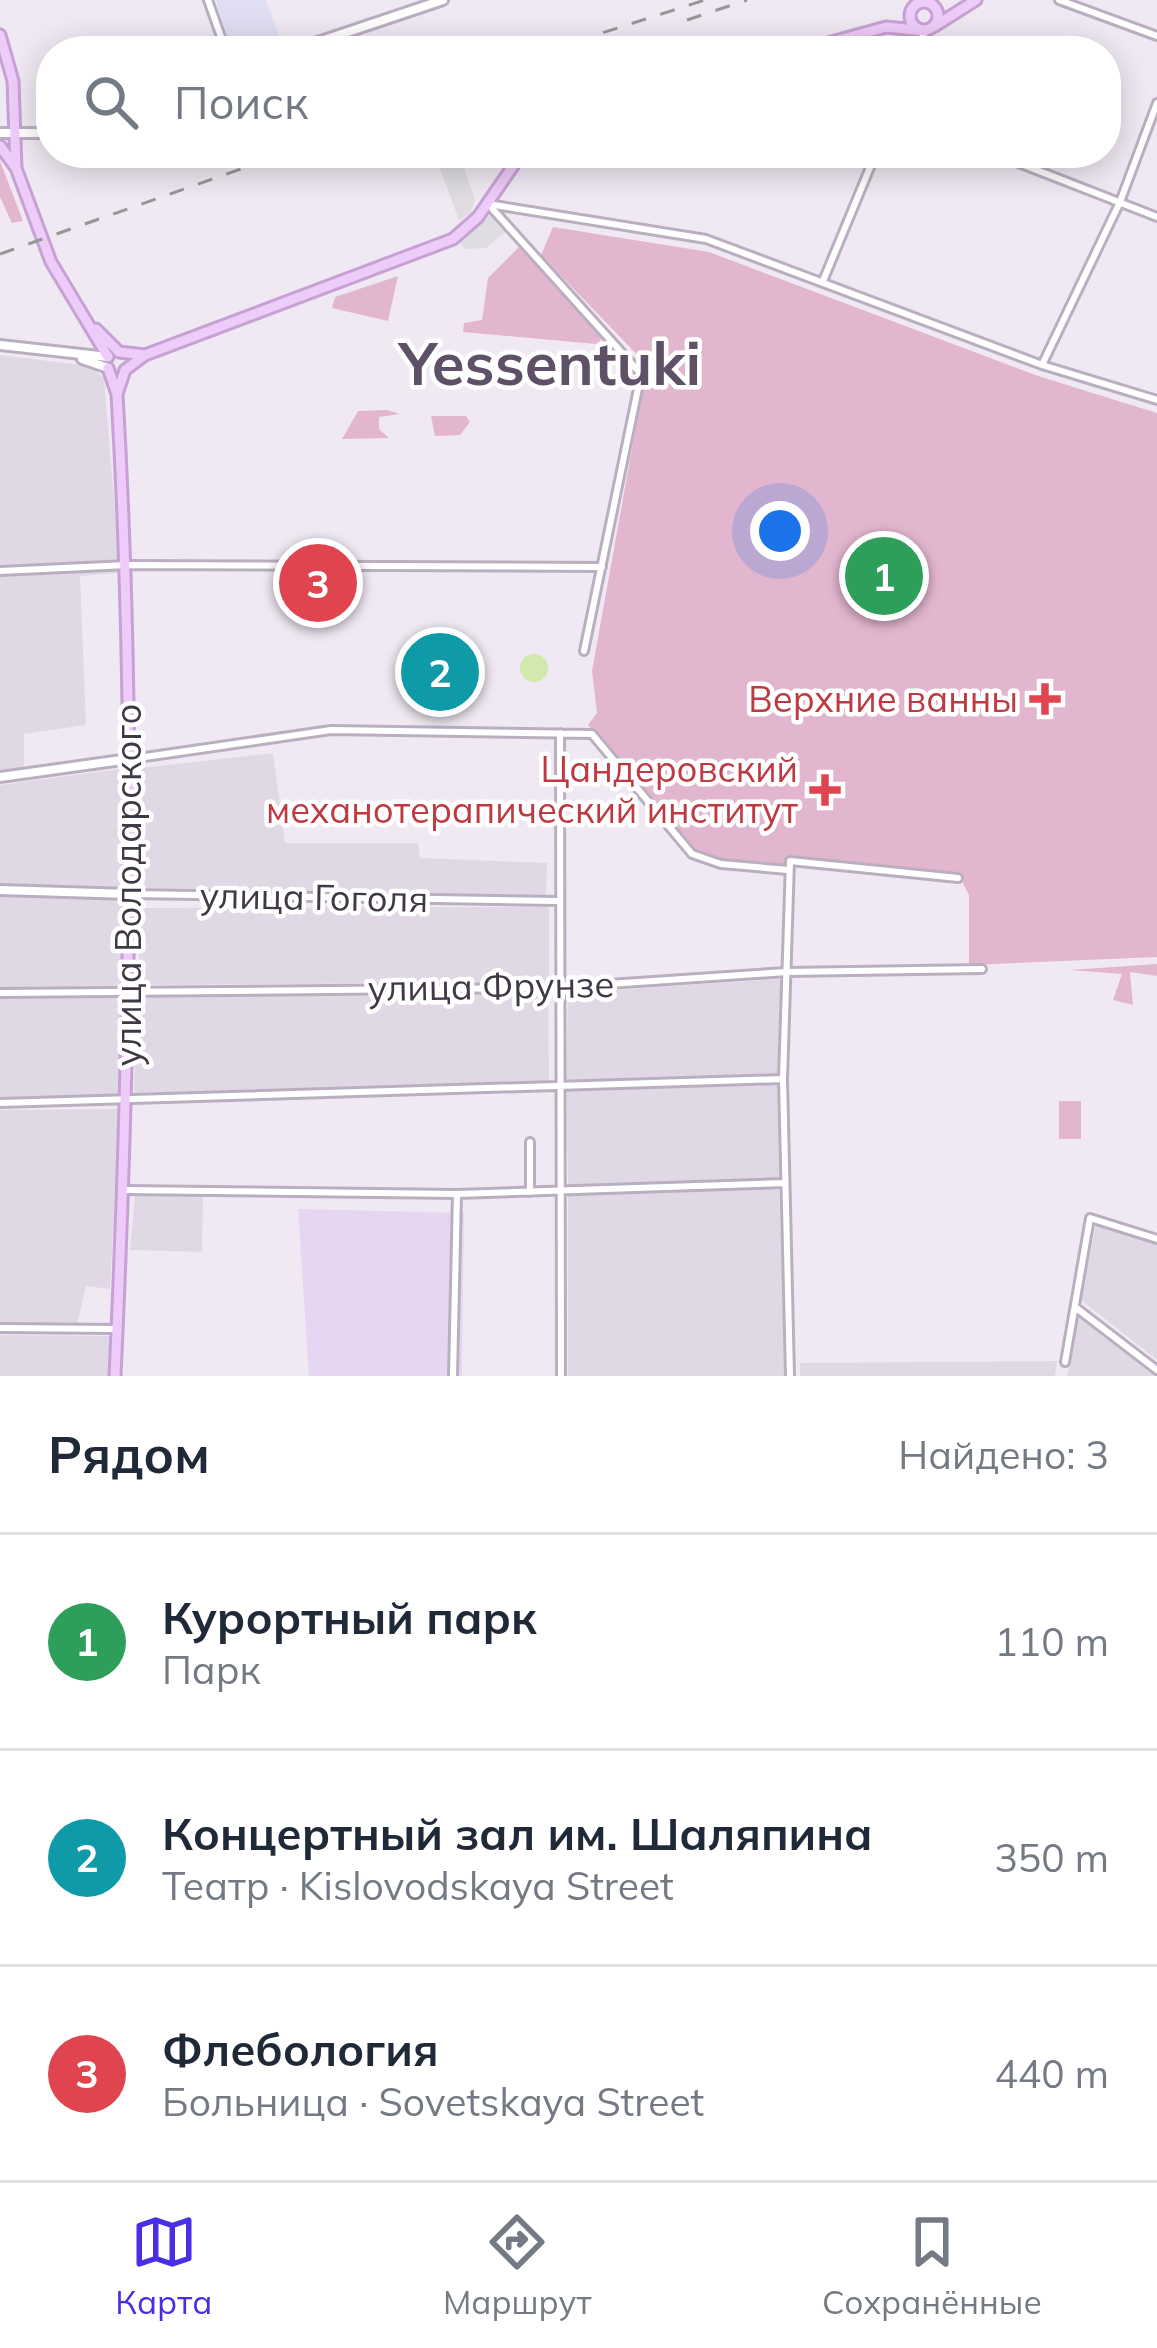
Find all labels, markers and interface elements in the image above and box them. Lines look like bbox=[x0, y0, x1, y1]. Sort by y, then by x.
search box bbox=[36, 36, 1121, 168]
icon: search bbox=[78, 69, 144, 135]
text: Поиск bbox=[174, 74, 308, 130]
district label: Yessentuki bbox=[397, 325, 701, 400]
your location bbox=[750, 501, 810, 561]
pin: 1 bbox=[845, 531, 923, 621]
pin: 3 bbox=[279, 538, 357, 628]
pin: 2 bbox=[401, 627, 479, 717]
place label: Верхние ванны bbox=[748, 676, 1018, 721]
marker: Верхние ванны bbox=[1029, 683, 1061, 715]
street label: улица Володарского bbox=[105, 704, 150, 1066]
place label: Цандеровский механотерапический институт bbox=[266, 746, 799, 832]
marker: Цандеровский механотерапический институт bbox=[809, 774, 841, 806]
street label: улица Гоголя bbox=[199, 872, 429, 921]
street label: улица Фрунзе bbox=[367, 961, 615, 1010]
text: Рядом bbox=[48, 1422, 210, 1486]
text: Найдено: 3 bbox=[898, 1430, 1109, 1479]
text: Курортный парк bbox=[162, 1589, 537, 1645]
text: 1 bbox=[75, 1617, 99, 1666]
text: 110 m bbox=[994, 1617, 1109, 1666]
text: Парк bbox=[162, 1645, 260, 1694]
text: Концертный зал им. Шаляпина bbox=[162, 1805, 873, 1861]
text: 2 bbox=[75, 1833, 99, 1882]
text: 350 m bbox=[994, 1833, 1109, 1882]
text: Театр · Kislovodskaya Street bbox=[162, 1861, 674, 1910]
text: Флебология bbox=[162, 2021, 439, 2077]
text: 3 bbox=[75, 2049, 99, 2098]
text: 440 m bbox=[994, 2049, 1109, 2098]
text: Больница · Sovetskaya Street bbox=[162, 2077, 704, 2126]
tab: Карта bbox=[115, 2209, 212, 2322]
tab: Маршрут bbox=[443, 2209, 591, 2322]
tab: Сохранённые bbox=[822, 2209, 1042, 2322]

